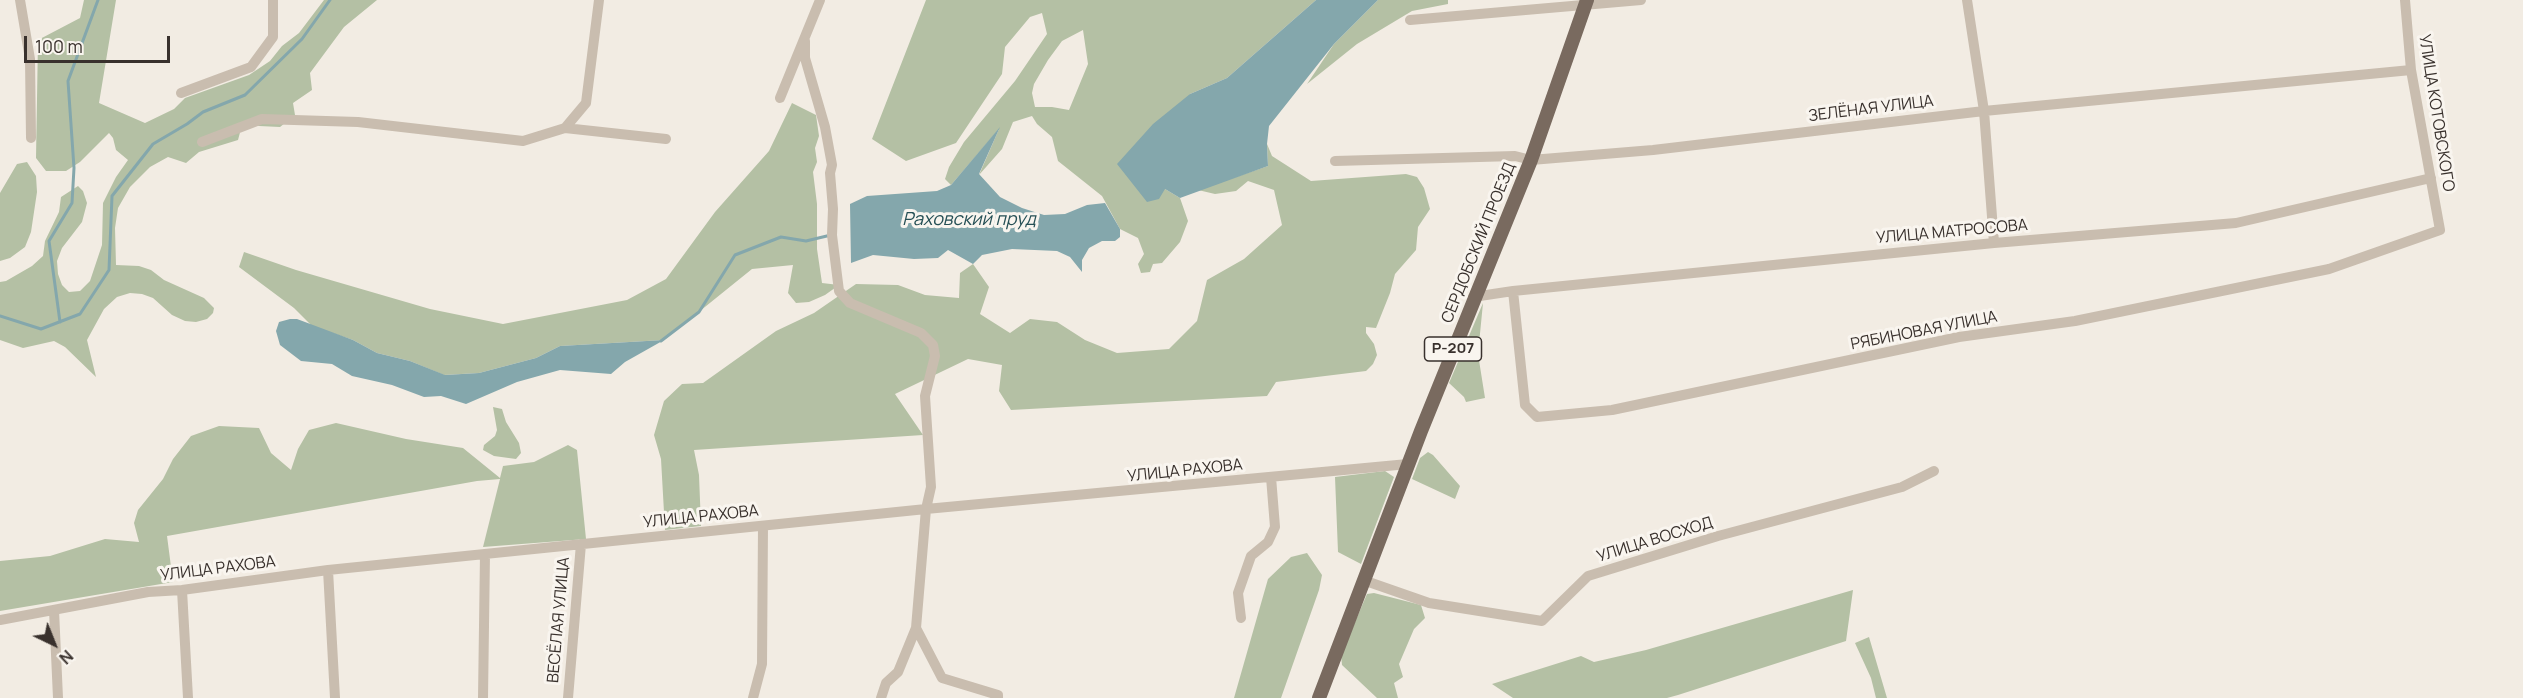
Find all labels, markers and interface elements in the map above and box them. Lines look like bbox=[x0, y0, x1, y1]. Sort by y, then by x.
scale bar bbox=[27, 24, 172, 62]
street label: УЛИЦА КОТОВСКОГО bbox=[2414, 33, 2458, 193]
text: 100 m bbox=[35, 34, 83, 58]
street label: ЗЕЛЁНАЯ УЛИЦА bbox=[1807, 92, 1935, 126]
street label: СЕРДОБСКИЙ ПРОЕЗД bbox=[1438, 160, 1520, 326]
water label: Раховский пруд bbox=[902, 209, 1036, 231]
street label: УЛИЦА МАТРОСОВА bbox=[1875, 216, 2029, 248]
street label: РЯБИНОВАЯ УЛИЦА bbox=[1849, 307, 1999, 355]
road number: Р-207 bbox=[1424, 337, 1482, 361]
street label: УЛИЦА РАХОВА bbox=[1126, 455, 1244, 487]
street label: УЛИЦА РАХОВА bbox=[642, 501, 760, 533]
street label: УЛИЦА ВОСХОД bbox=[1595, 513, 1715, 567]
street label: УЛИЦА РАХОВА bbox=[159, 552, 277, 586]
street label: ВЕСЁЛАЯ УЛИЦА bbox=[544, 556, 574, 684]
north arrow bbox=[24, 614, 84, 674]
text: N bbox=[55, 645, 78, 669]

